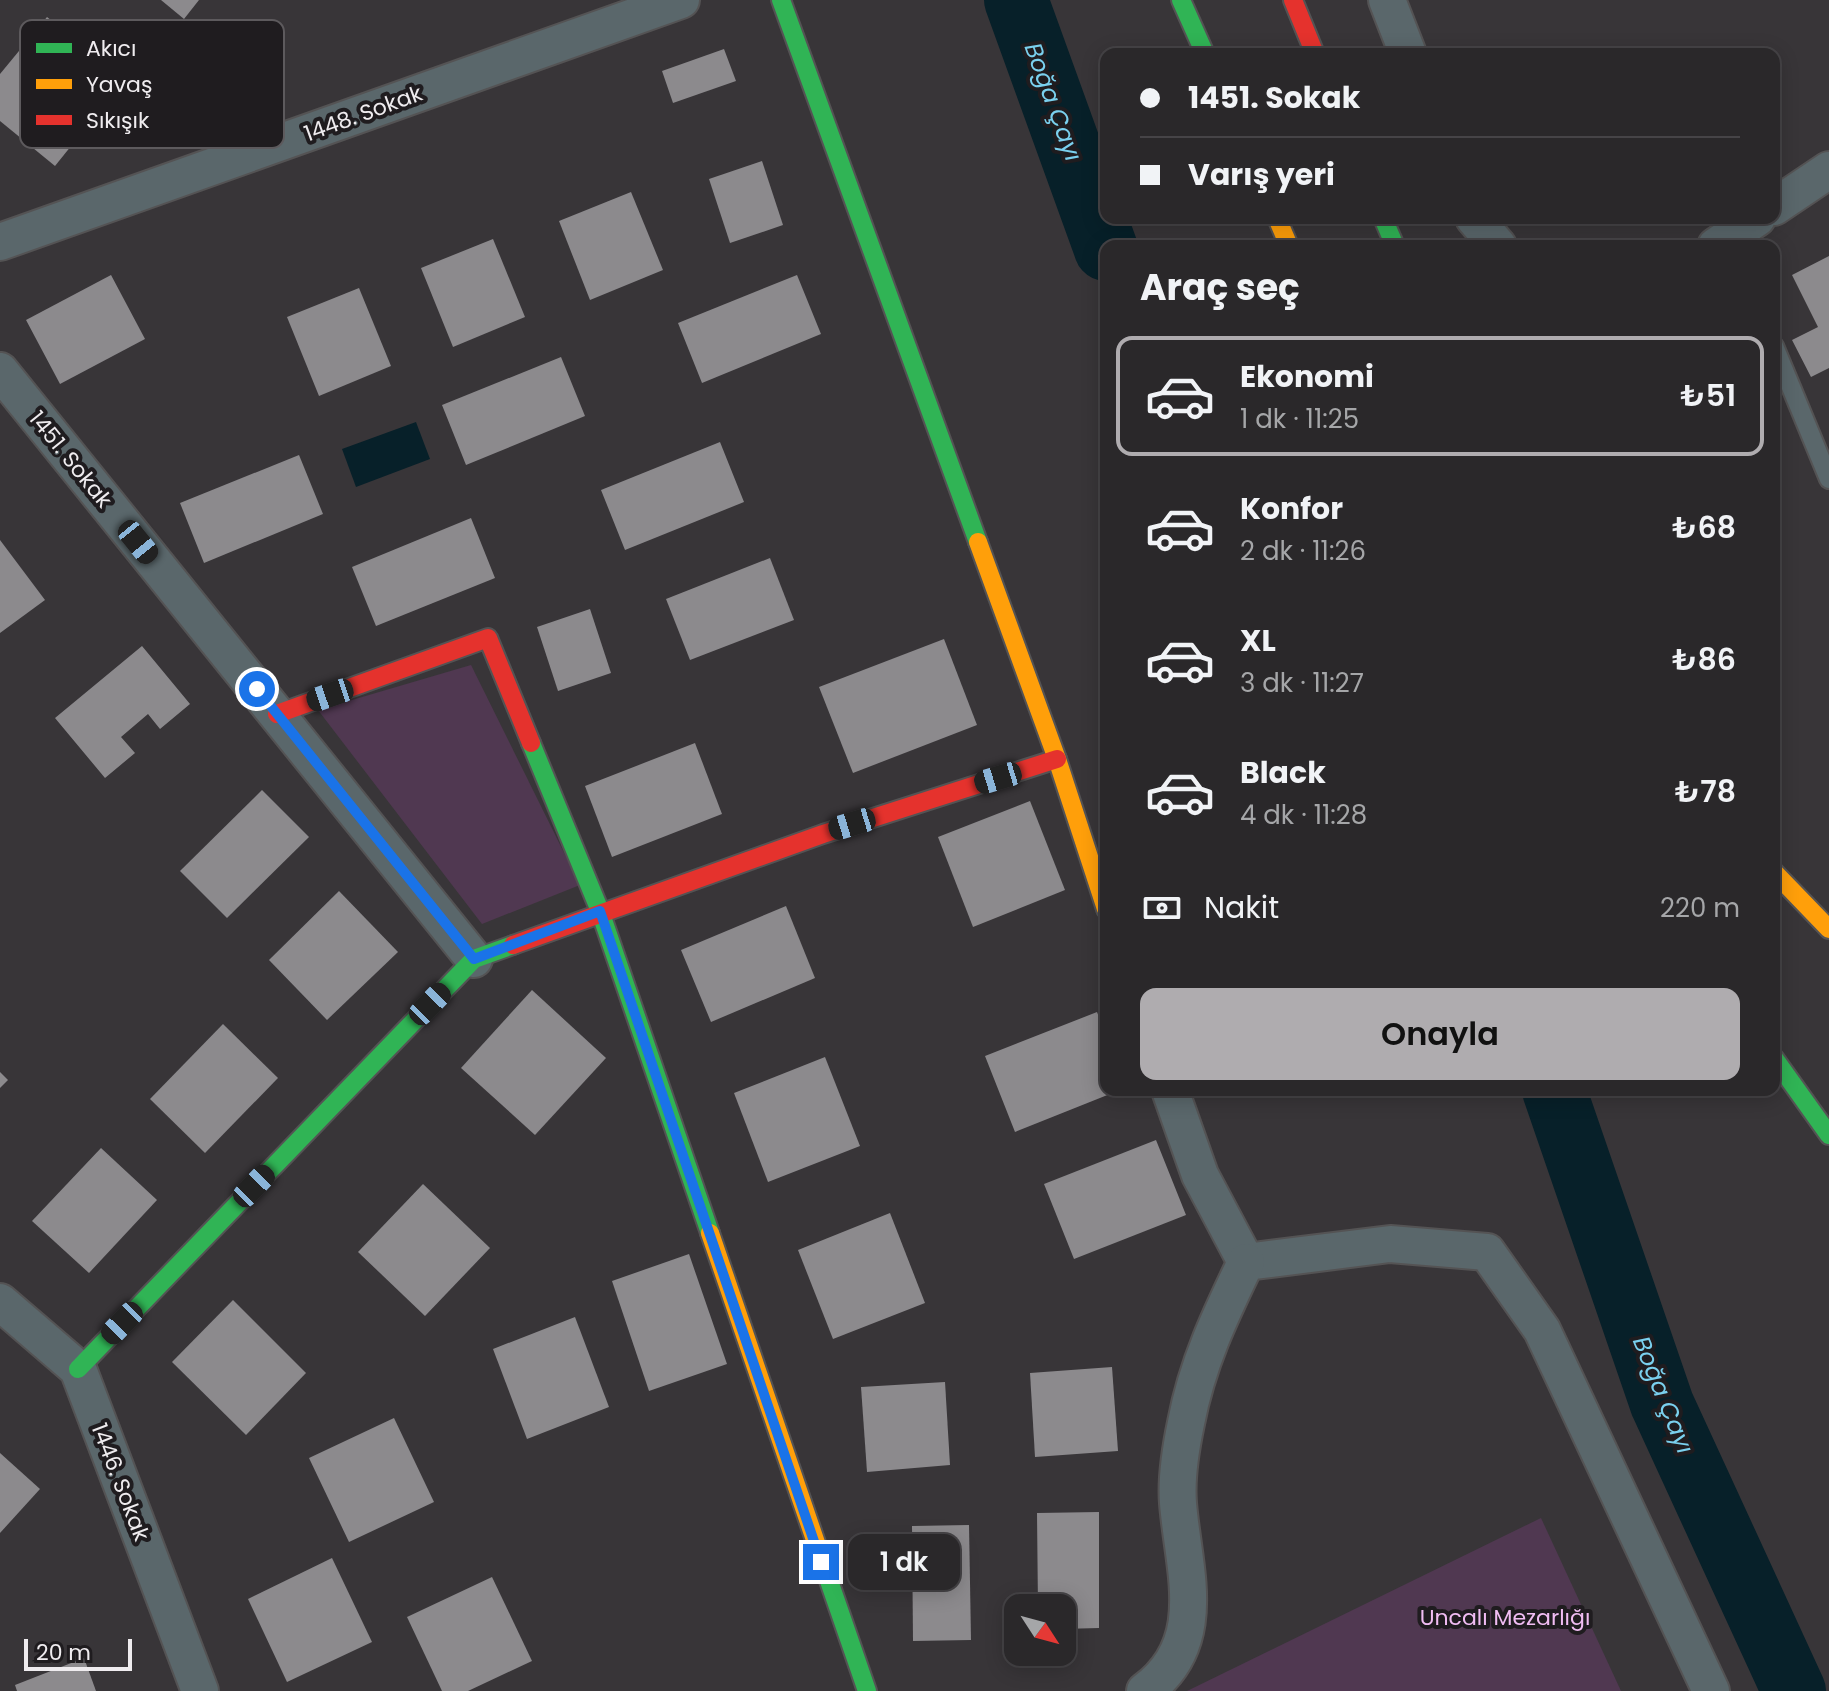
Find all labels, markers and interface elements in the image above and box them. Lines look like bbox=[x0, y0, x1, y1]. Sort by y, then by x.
legend bbox=[20, 20, 284, 148]
text: Akıcı bbox=[86, 33, 136, 64]
water label: Boğa Çayı bbox=[1017, 38, 1090, 166]
text: Yavaş bbox=[86, 69, 152, 100]
text: 1451. Sokak bbox=[1188, 76, 1360, 119]
street label: 1448. Sokak bbox=[300, 78, 427, 149]
text: Sıkışık bbox=[86, 105, 150, 136]
text: Varış yeri bbox=[1188, 153, 1335, 196]
text: Araç seç bbox=[1140, 262, 1300, 313]
text: Ekonomi bbox=[1240, 355, 1374, 398]
icon: car bbox=[1144, 360, 1216, 432]
text: ₺51 bbox=[1681, 374, 1736, 417]
text: 1 dk · 11:25 bbox=[1240, 401, 1359, 437]
street label: 1451. Sokak bbox=[22, 404, 120, 515]
text: Konfor bbox=[1240, 487, 1343, 530]
icon: car bbox=[1144, 492, 1216, 564]
text: ₺68 bbox=[1672, 506, 1736, 549]
car bbox=[114, 516, 162, 568]
text: 2 dk · 11:26 bbox=[1240, 533, 1366, 569]
text: XL bbox=[1240, 619, 1276, 662]
icon: car bbox=[1144, 624, 1216, 696]
text: ₺86 bbox=[1672, 638, 1736, 681]
text: 3 dk · 11:27 bbox=[1240, 665, 1364, 701]
route start bbox=[239, 671, 275, 707]
car bbox=[303, 676, 357, 714]
text: Black bbox=[1240, 751, 1326, 794]
icon: car bbox=[1144, 756, 1216, 828]
car bbox=[972, 760, 1024, 796]
text: ₺78 bbox=[1675, 770, 1736, 813]
text: 4 dk · 11:28 bbox=[1240, 797, 1367, 833]
car bbox=[826, 806, 878, 842]
icon: cash bbox=[1140, 886, 1184, 930]
text: Nakit bbox=[1204, 886, 1279, 929]
text: 220 m bbox=[1660, 890, 1740, 926]
car bbox=[405, 978, 455, 1030]
button: Onayla bbox=[1140, 988, 1740, 1080]
car bbox=[229, 1160, 279, 1212]
car bbox=[97, 1297, 147, 1349]
water label: Boğa Çayı bbox=[1625, 1331, 1702, 1458]
street label: 1446. Sokak bbox=[84, 1419, 157, 1546]
callout: 1 dk bbox=[849, 1534, 961, 1590]
route end bbox=[803, 1544, 839, 1580]
text: 1 dk bbox=[880, 1544, 928, 1580]
north arrow bbox=[1004, 1594, 1076, 1666]
map controls bbox=[1004, 1594, 1076, 1666]
park label: Uncalı Mezarlığı bbox=[1420, 1602, 1590, 1633]
scale bar bbox=[24, 1635, 132, 1671]
text: 20 m bbox=[36, 1637, 91, 1668]

